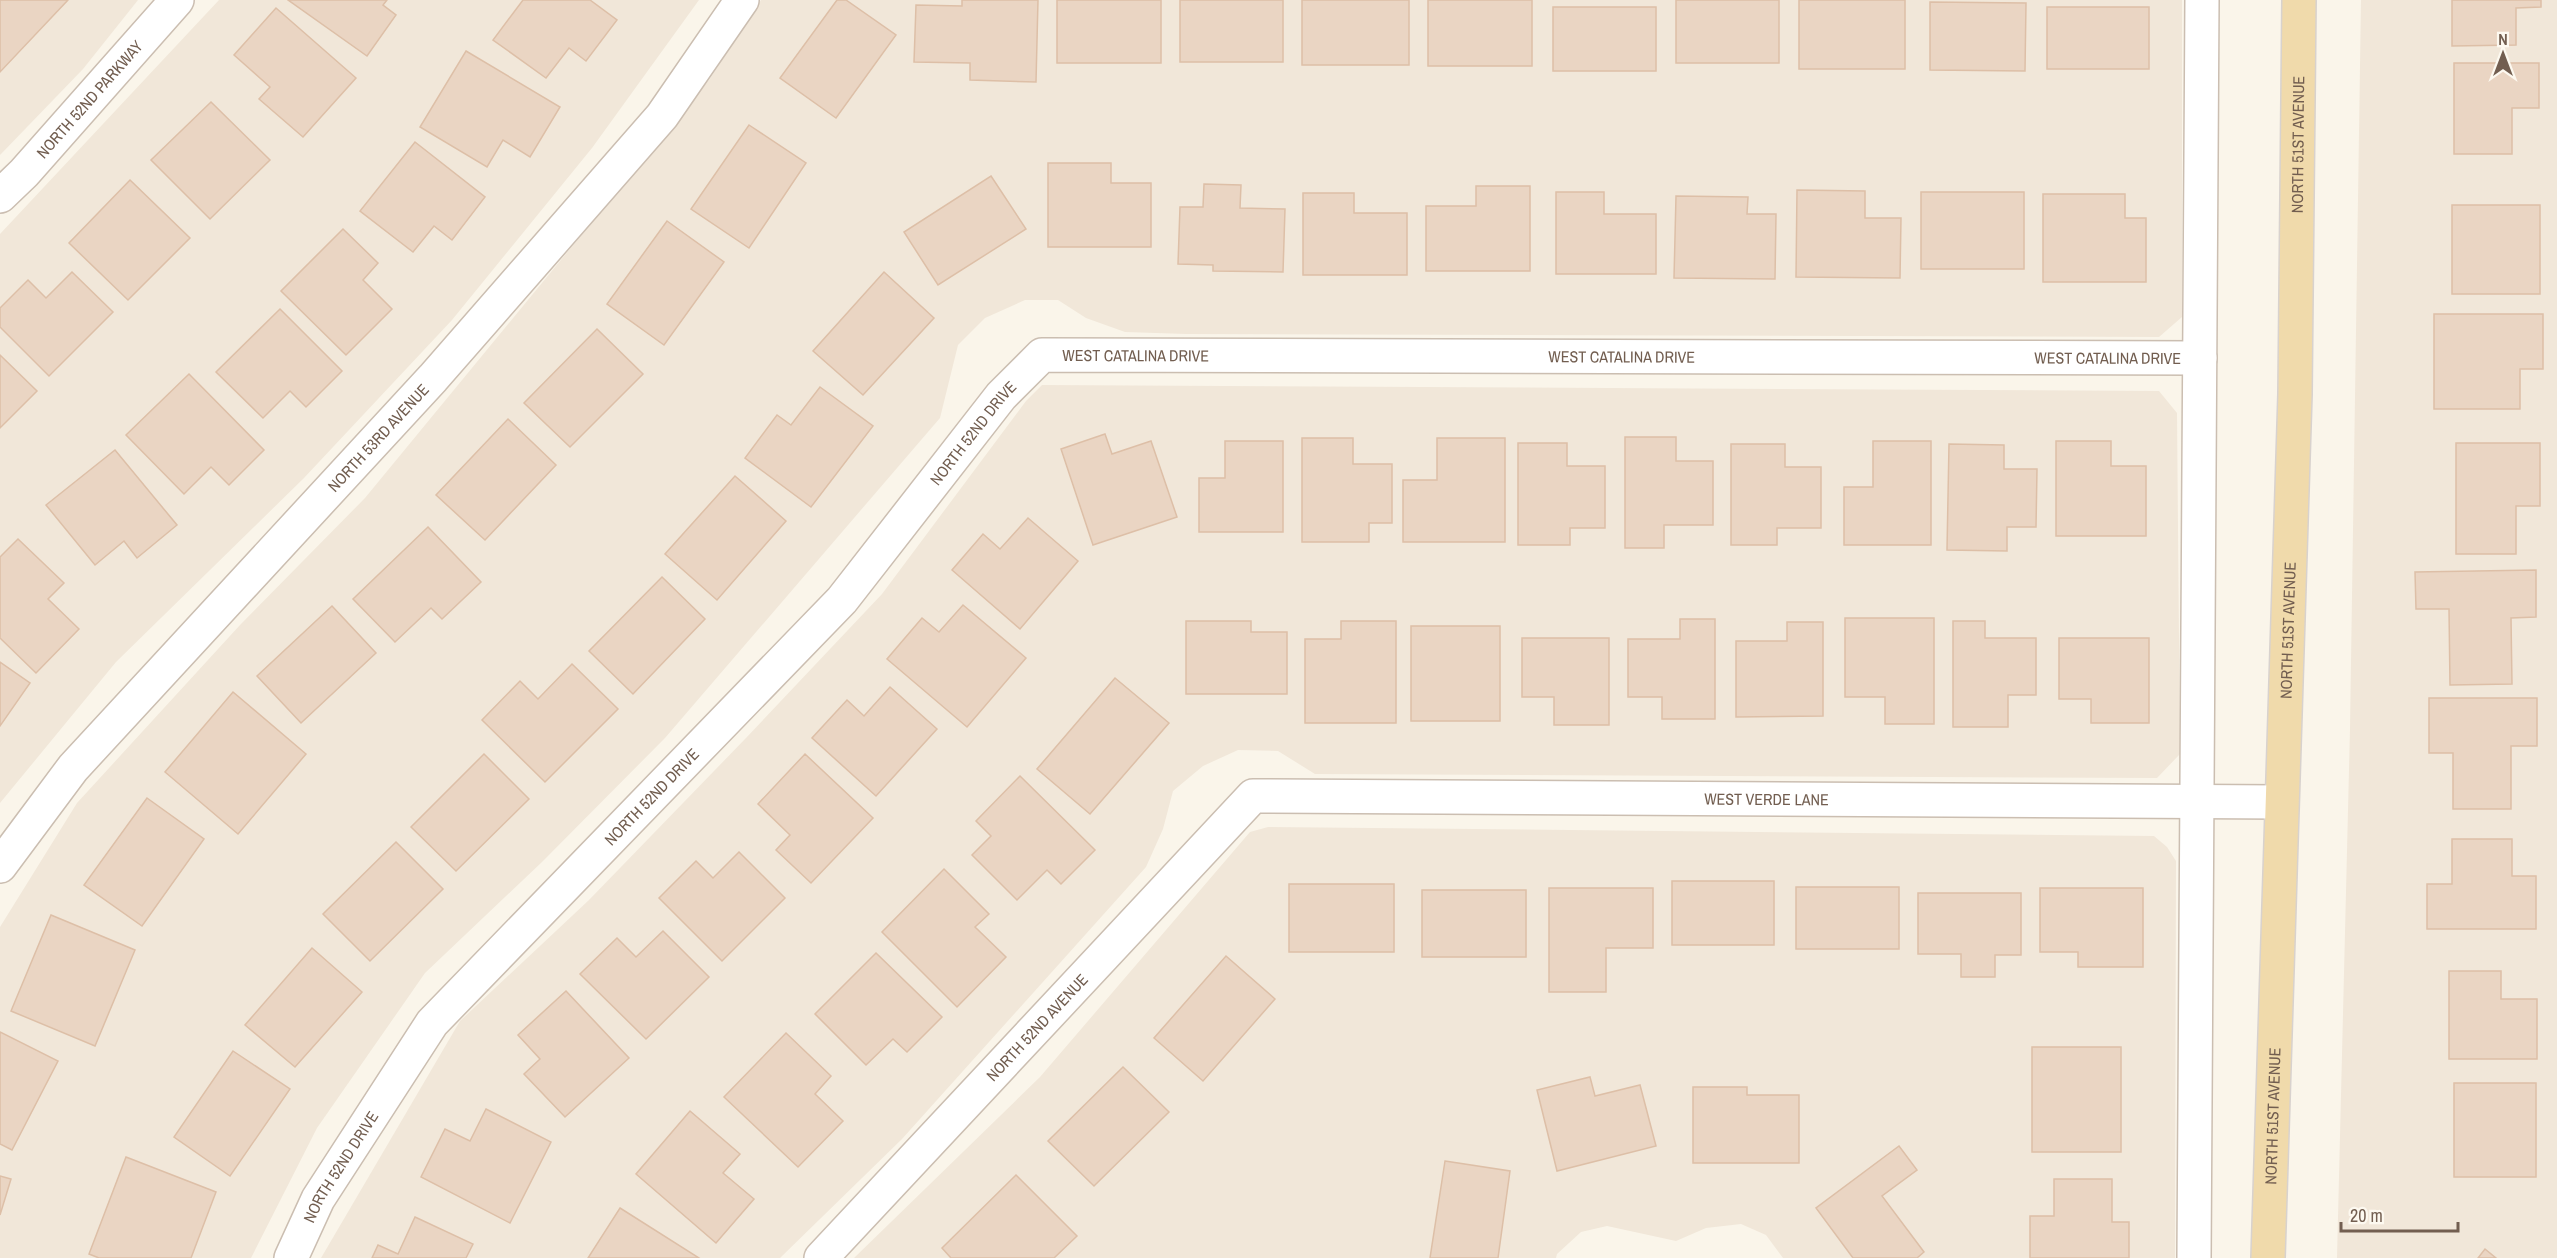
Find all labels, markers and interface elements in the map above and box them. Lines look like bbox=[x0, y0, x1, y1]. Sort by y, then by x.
north arrow bbox=[2473, 24, 2533, 84]
text: N bbox=[2498, 28, 2508, 50]
street label: NORTH 52ND PARKWAY bbox=[31, 35, 148, 163]
street label: NORTH 51ST AVENUE bbox=[2286, 76, 2309, 213]
street label: WEST CATALINA DRIVE bbox=[1062, 344, 1209, 366]
street label: WEST CATALINA DRIVE bbox=[1548, 345, 1695, 368]
street label: WEST CATALINA DRIVE bbox=[2034, 347, 2181, 369]
street label: NORTH 52ND DRIVE bbox=[925, 376, 1021, 490]
street label: NORTH 53RD AVENUE bbox=[323, 379, 434, 496]
street label: NORTH 51ST AVENUE bbox=[2274, 561, 2301, 699]
street label: NORTH 52ND DRIVE bbox=[599, 743, 704, 850]
street label: WEST VERDE LANE bbox=[1704, 788, 1829, 810]
street label: NORTH 52ND AVENUE bbox=[981, 969, 1093, 1086]
street label: NORTH 51ST AVENUE bbox=[2259, 1047, 2286, 1185]
street label: NORTH 52ND DRIVE bbox=[298, 1107, 383, 1226]
scale bar bbox=[2341, 1195, 2458, 1233]
text: 20 m bbox=[2350, 1203, 2383, 1228]

